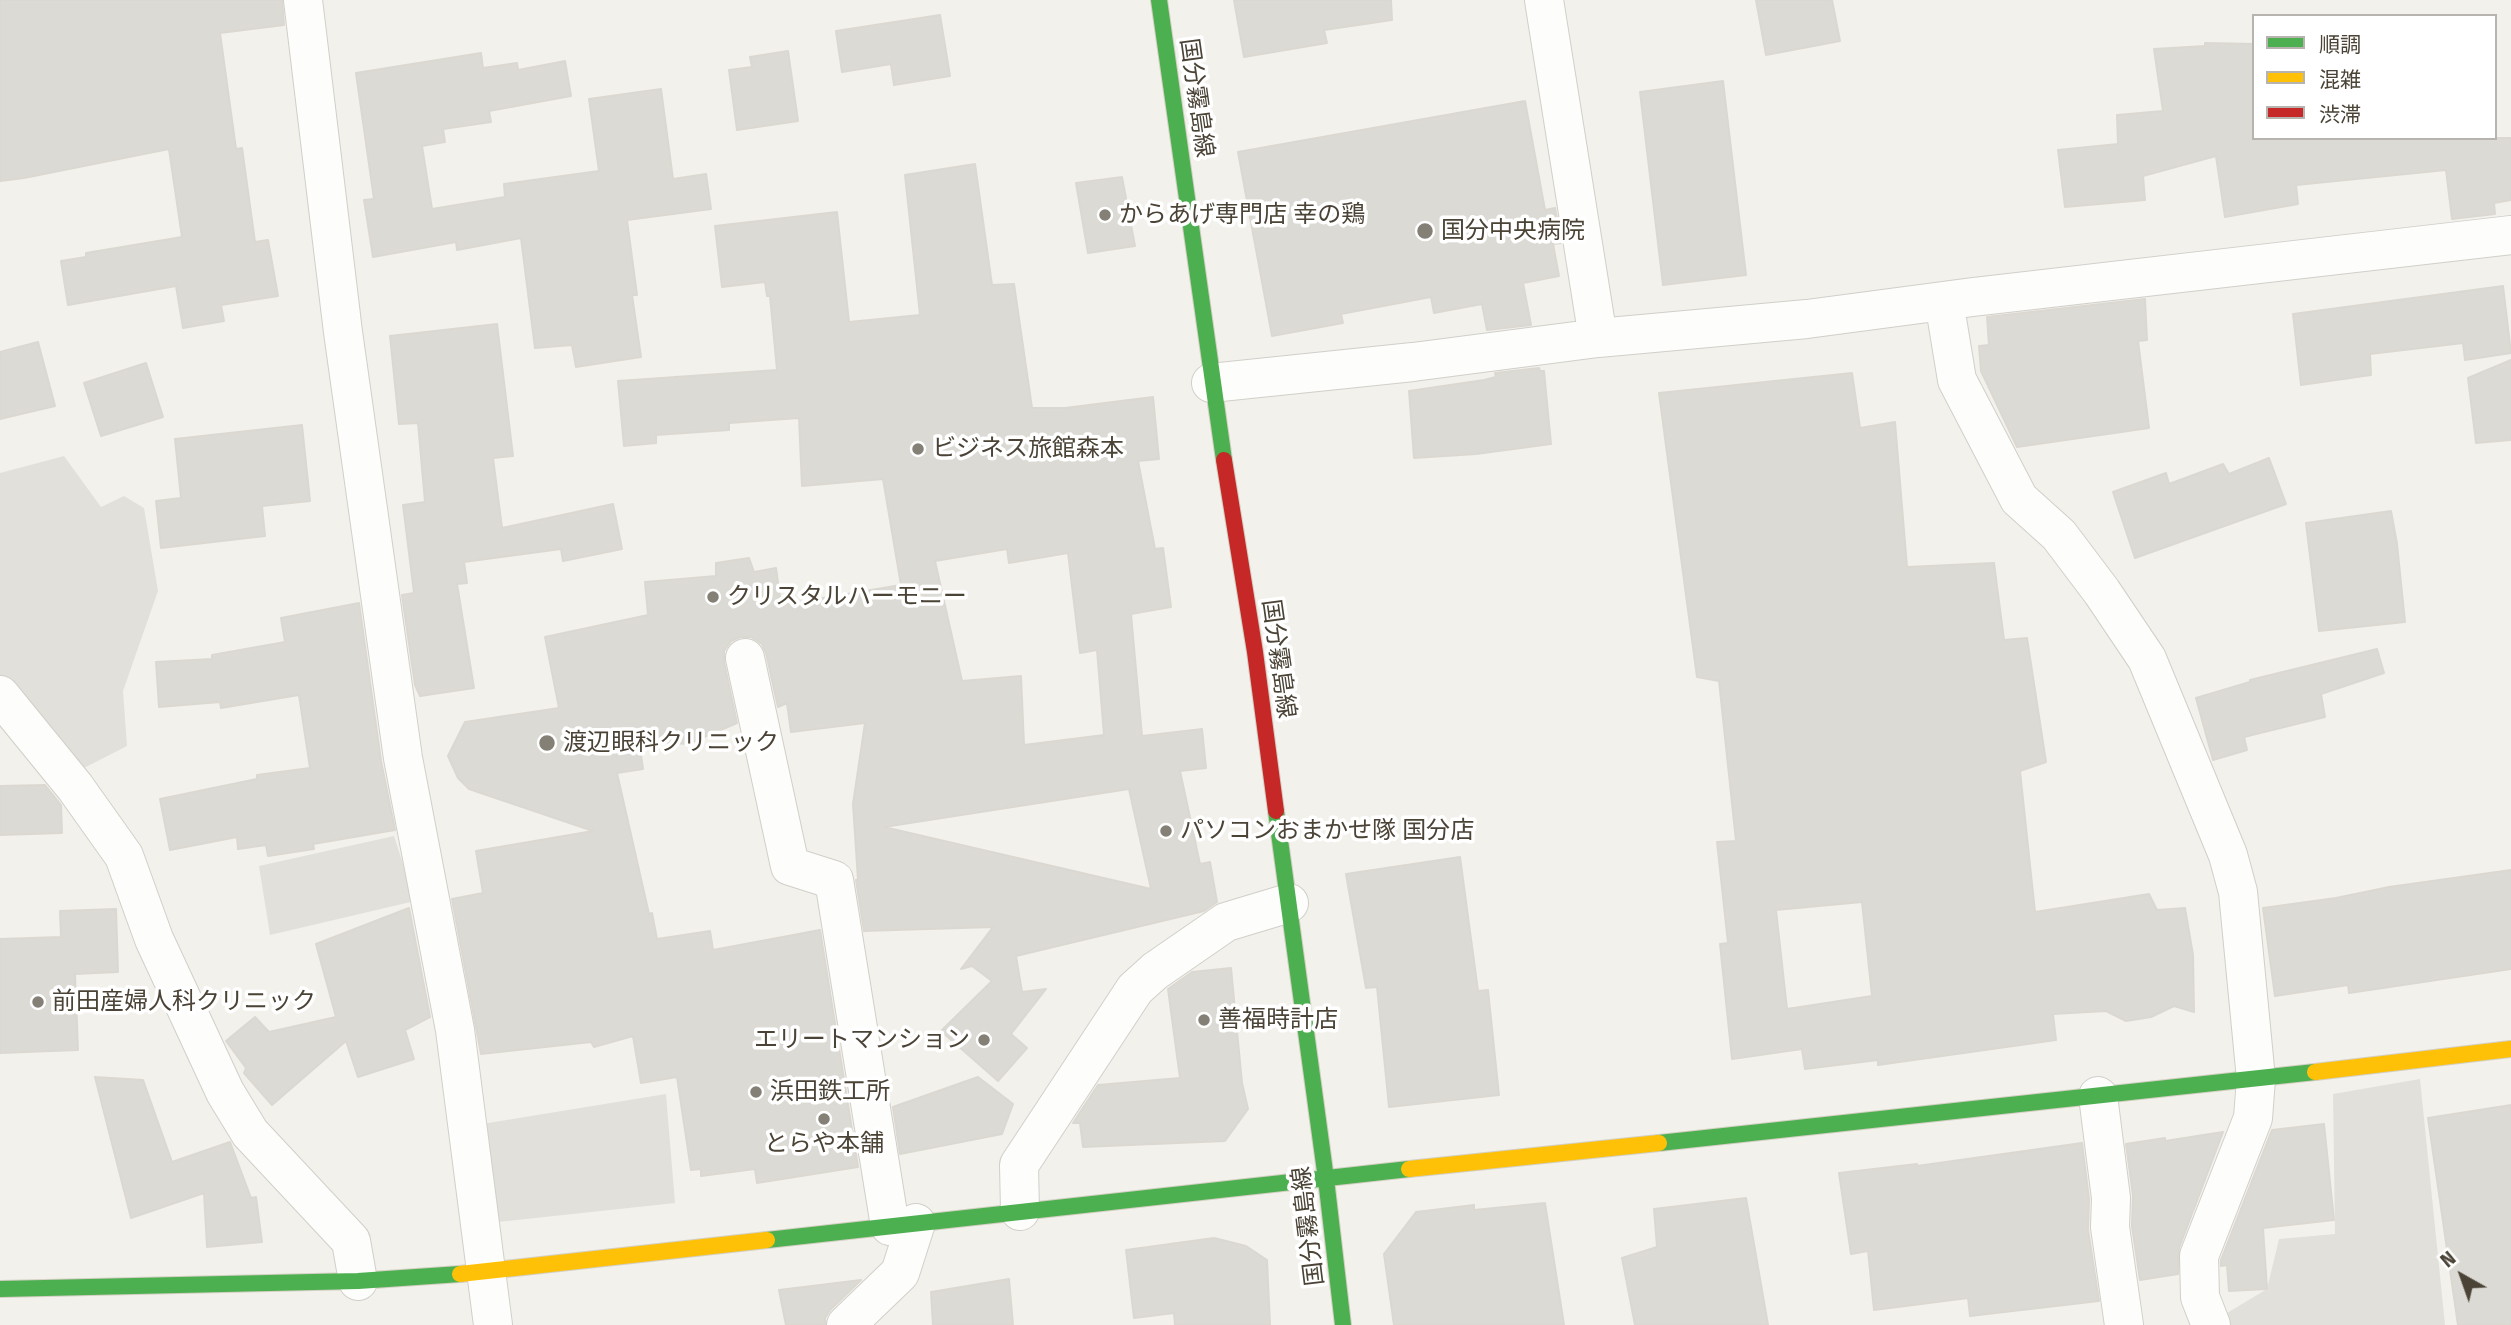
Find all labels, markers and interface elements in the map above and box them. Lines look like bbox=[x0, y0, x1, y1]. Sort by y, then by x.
legend bbox=[2252, 14, 2497, 140]
text: 順調 bbox=[2319, 32, 2361, 58]
street label: 国分霧島線 bbox=[1173, 37, 1219, 159]
text: 混雑 bbox=[2319, 67, 2361, 93]
text: 渋滞 bbox=[2319, 102, 2361, 128]
place label: からあげ専門店 幸の鶏 bbox=[1119, 201, 1365, 229]
marker: からあげ専門店 幸の鶏 bbox=[1097, 207, 1113, 223]
place label: 国分中央病院 bbox=[1441, 217, 1585, 245]
marker: 国分中央病院 bbox=[1415, 221, 1435, 241]
place label: ビジネス旅館森本 bbox=[932, 435, 1124, 463]
marker: ビジネス旅館森本 bbox=[910, 441, 926, 457]
place label: クリスタルハーモニー bbox=[727, 583, 967, 611]
marker: クリスタルハーモニー bbox=[705, 589, 721, 605]
street label: 国分霧島線 bbox=[1255, 598, 1301, 720]
place label: 渡辺眼科クリニック bbox=[563, 729, 779, 757]
marker: 渡辺眼科クリニック bbox=[537, 733, 557, 753]
place label: パソコンおまかせ隊 国分店 bbox=[1180, 817, 1474, 845]
marker: パソコンおまかせ隊 国分店 bbox=[1158, 823, 1174, 839]
place label: 前田産婦人科クリニック bbox=[52, 988, 316, 1016]
marker: 前田産婦人科クリニック bbox=[30, 994, 46, 1010]
place label: 善福時計店 bbox=[1218, 1006, 1338, 1034]
marker: 善福時計店 bbox=[1196, 1012, 1212, 1028]
place label: エリートマンション bbox=[754, 1026, 970, 1054]
marker: エリートマンション bbox=[976, 1032, 992, 1048]
place label: 浜田鉄工所 bbox=[770, 1078, 890, 1106]
marker: 浜田鉄工所 bbox=[748, 1084, 764, 1100]
marker: とらや本舗 bbox=[816, 1111, 832, 1127]
place label: とらや本舗 bbox=[764, 1130, 884, 1158]
street label: 国分霧島線 bbox=[1287, 1165, 1331, 1287]
north arrow bbox=[2427, 1241, 2497, 1311]
text: N bbox=[2436, 1247, 2460, 1272]

